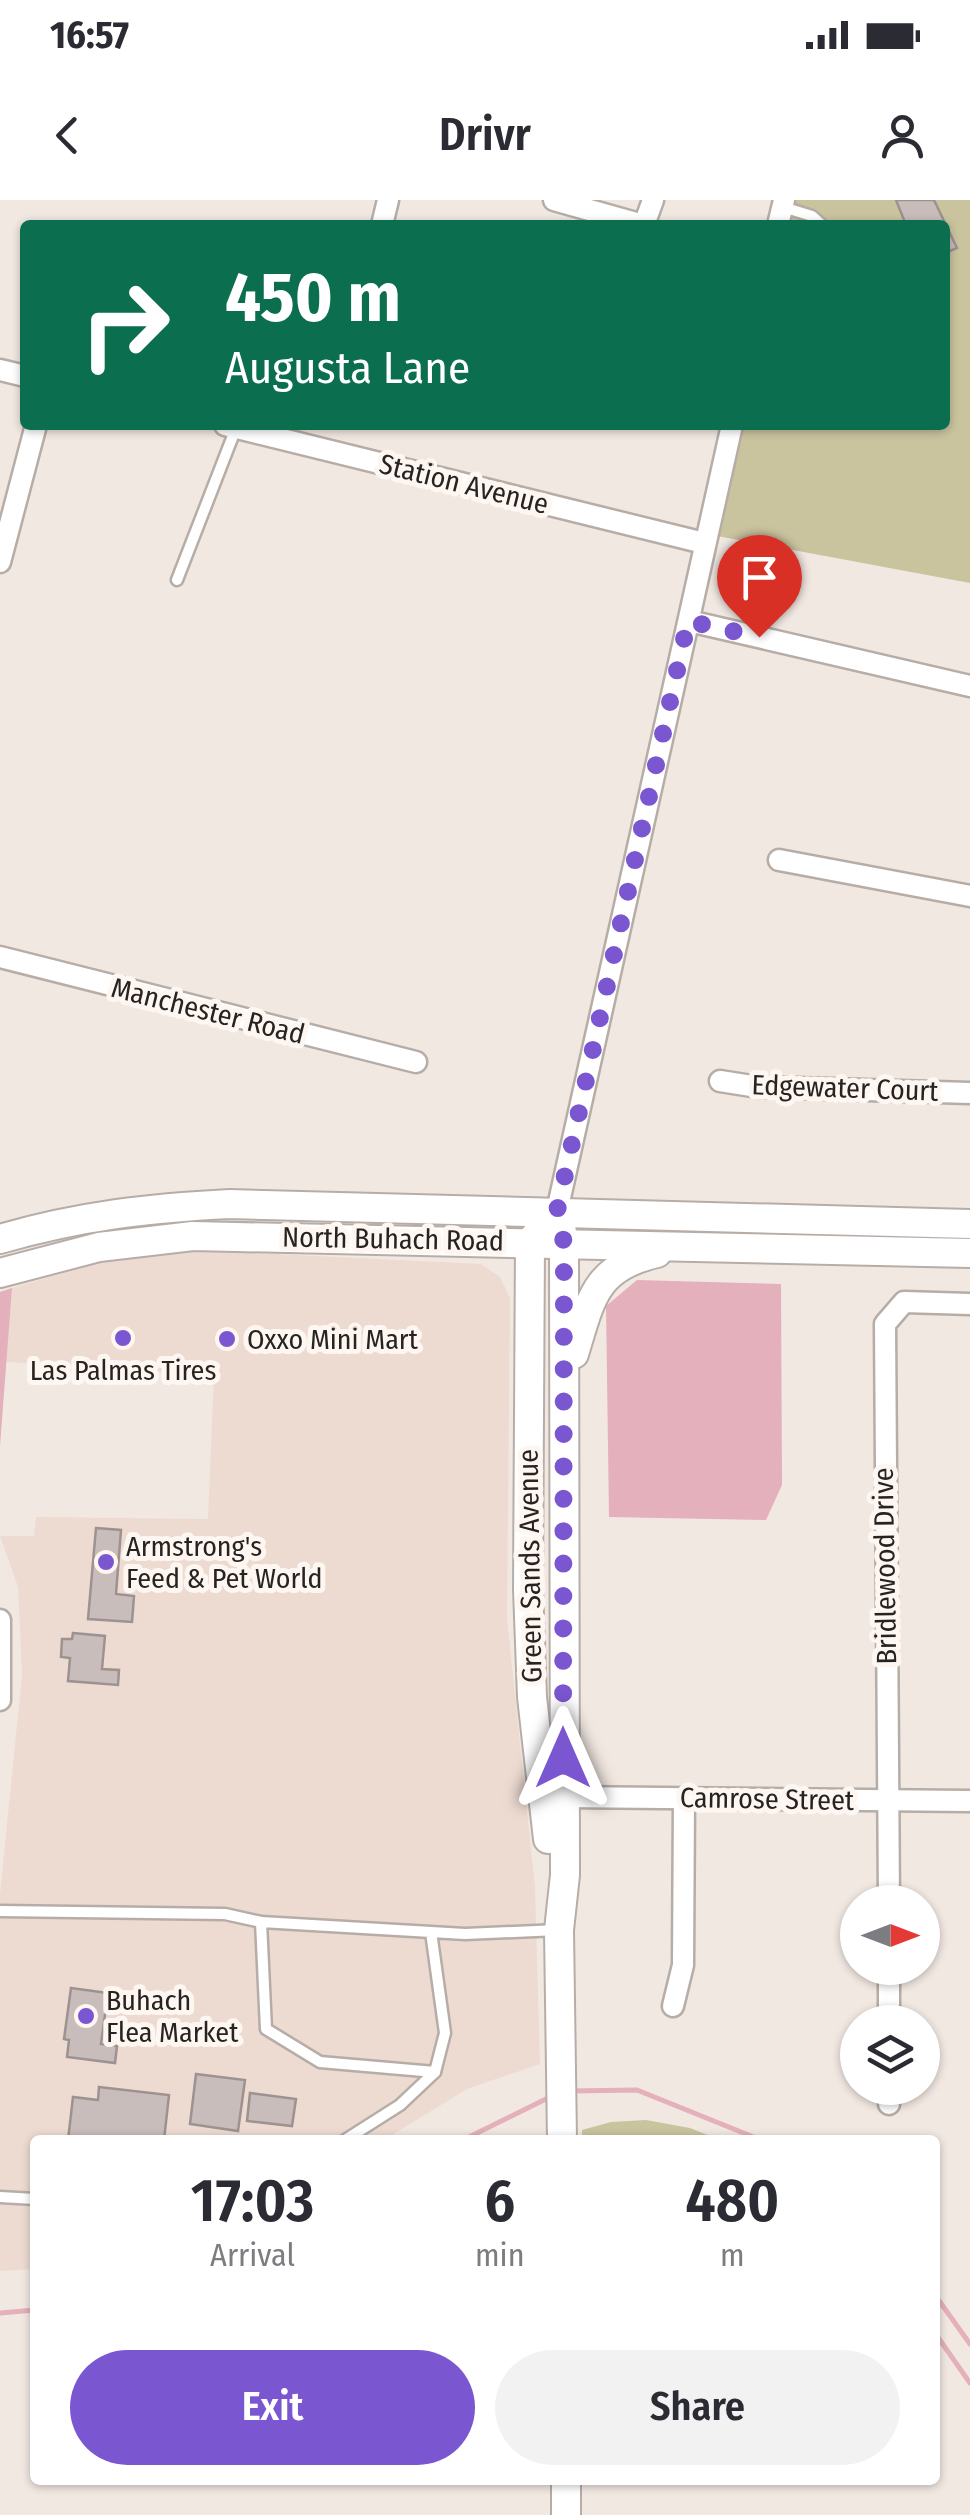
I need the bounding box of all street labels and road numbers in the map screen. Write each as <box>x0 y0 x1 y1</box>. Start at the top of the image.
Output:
street label: Station Avenue <box>376 447 552 521</box>
street label: Manchester Road <box>108 971 308 1051</box>
street label: Edgewater Court <box>751 1068 940 1108</box>
street label: North Buhach Road <box>282 1221 504 1257</box>
street label: Green Sands Avenue <box>511 1449 549 1683</box>
street label: Bridlewood Drive <box>867 1467 903 1665</box>
street label: Camrose Street <box>680 1781 855 1817</box>

